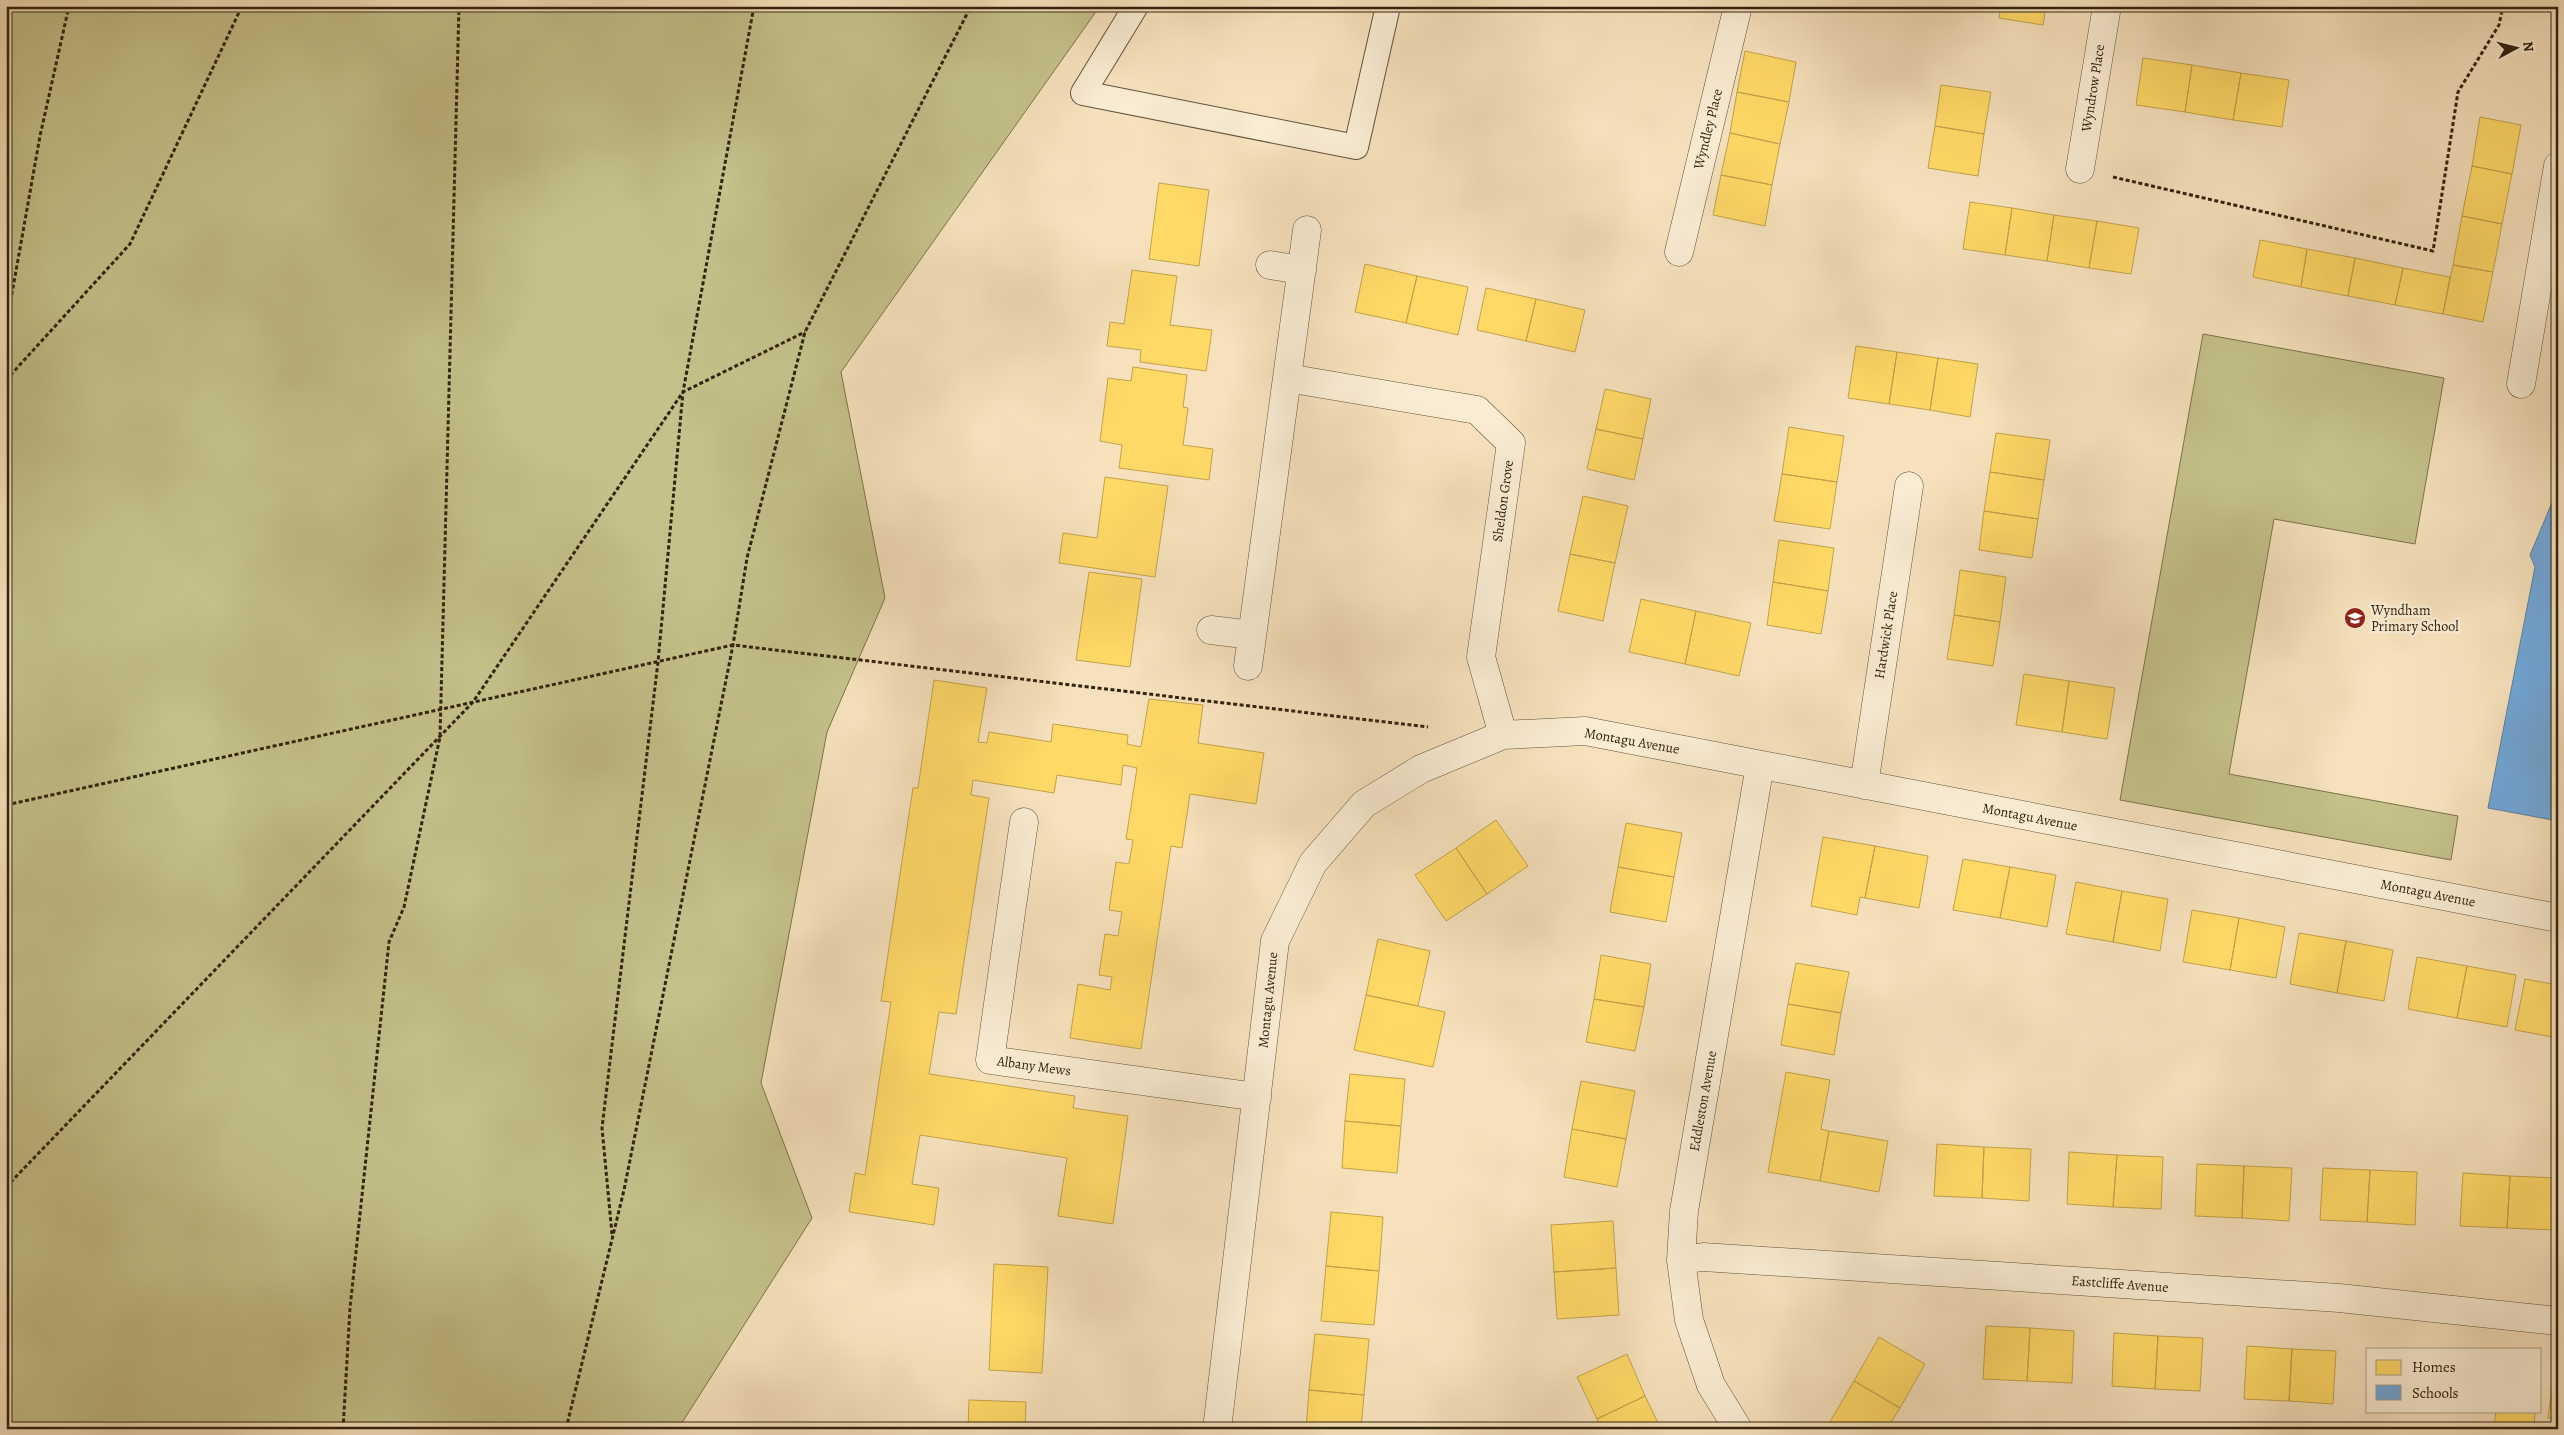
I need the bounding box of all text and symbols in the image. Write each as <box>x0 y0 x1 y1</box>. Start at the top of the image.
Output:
north arrow <box>2492 22 2542 72</box>
text: N <box>2518 40 2538 53</box>
street label: Wyndrow Place <box>2077 43 2109 134</box>
street label: Wyndley Place <box>1689 87 1727 172</box>
street label: Sheldon Grove <box>1488 459 1518 543</box>
street label: Hardwick Place <box>1870 590 1902 680</box>
place label: Wyndham Primary School <box>2370 601 2459 636</box>
school or university icon: Wyndham Primary School <box>2343 606 2367 630</box>
street label: Montagu Avenue <box>1583 723 1681 759</box>
street label: Montagu Avenue <box>1981 798 2079 836</box>
street label: Montagu Avenue <box>2379 874 2477 912</box>
street label: Montagu Avenue <box>1254 951 1282 1049</box>
street label: Eddleston Avenue <box>1685 1049 1721 1153</box>
street label: Albany Mews <box>995 1051 1072 1081</box>
street label: Eastcliffe Avenue <box>2071 1271 2169 1297</box>
legend <box>2366 1348 2542 1412</box>
text: Homes <box>2412 1357 2456 1377</box>
text: Schools <box>2412 1383 2459 1403</box>

